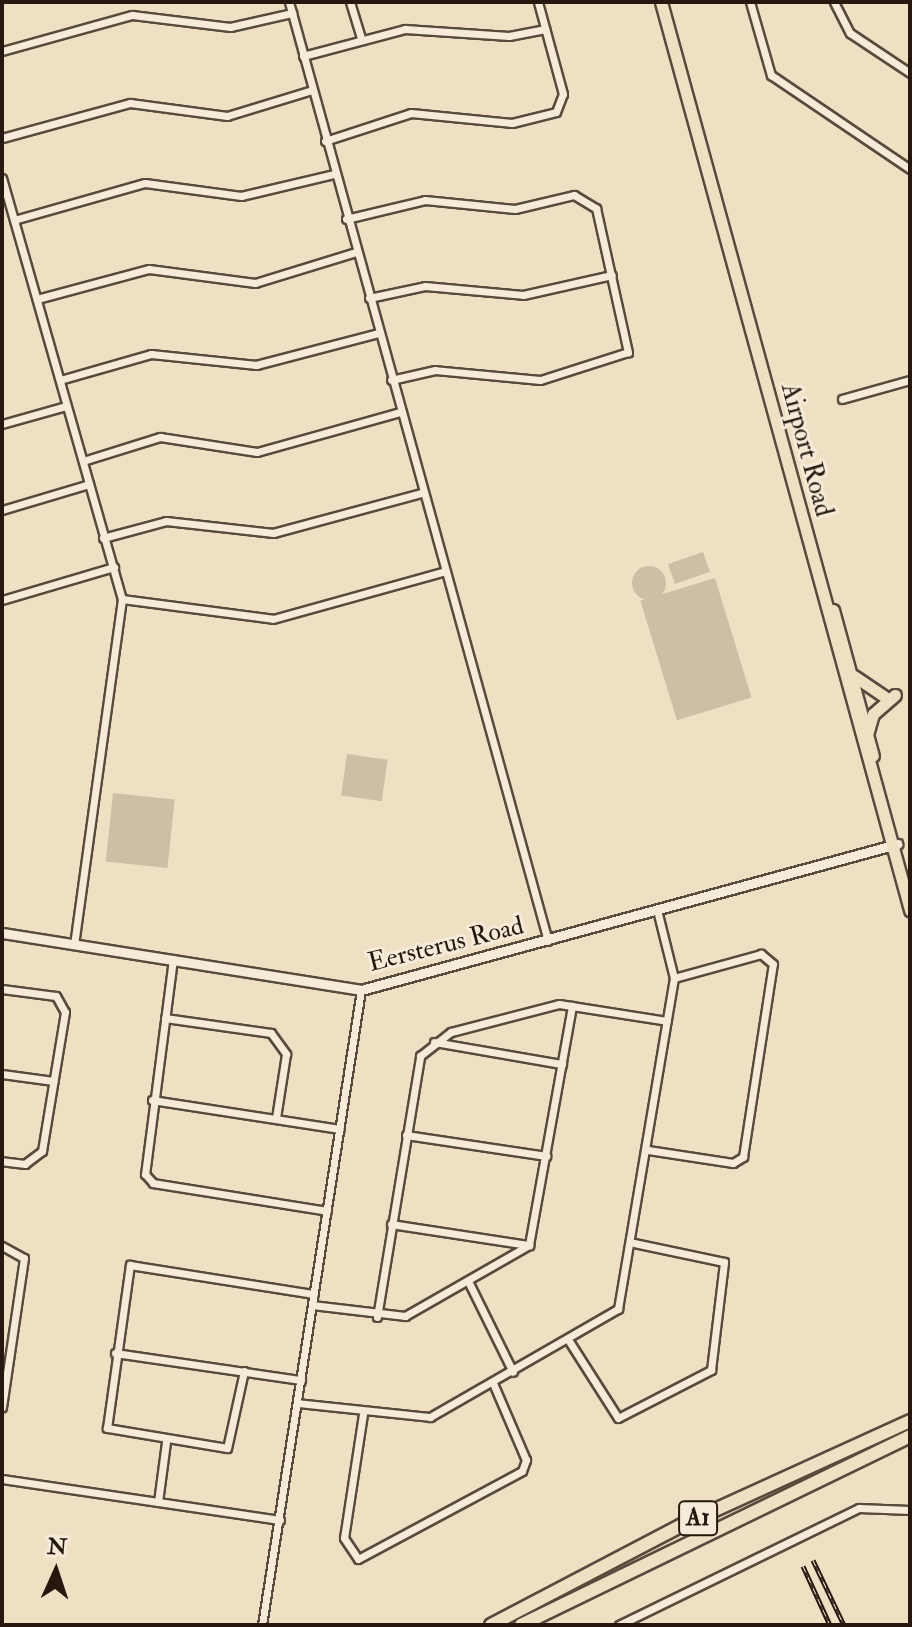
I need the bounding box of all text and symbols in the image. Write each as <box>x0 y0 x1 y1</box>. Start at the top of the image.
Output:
street label: Airport Road <box>773 380 839 520</box>
street label: Eersterus Road <box>365 911 527 979</box>
road number: A1 <box>678 1498 718 1538</box>
north arrow <box>16 1531 96 1611</box>
text: N <box>47 1533 68 1562</box>

